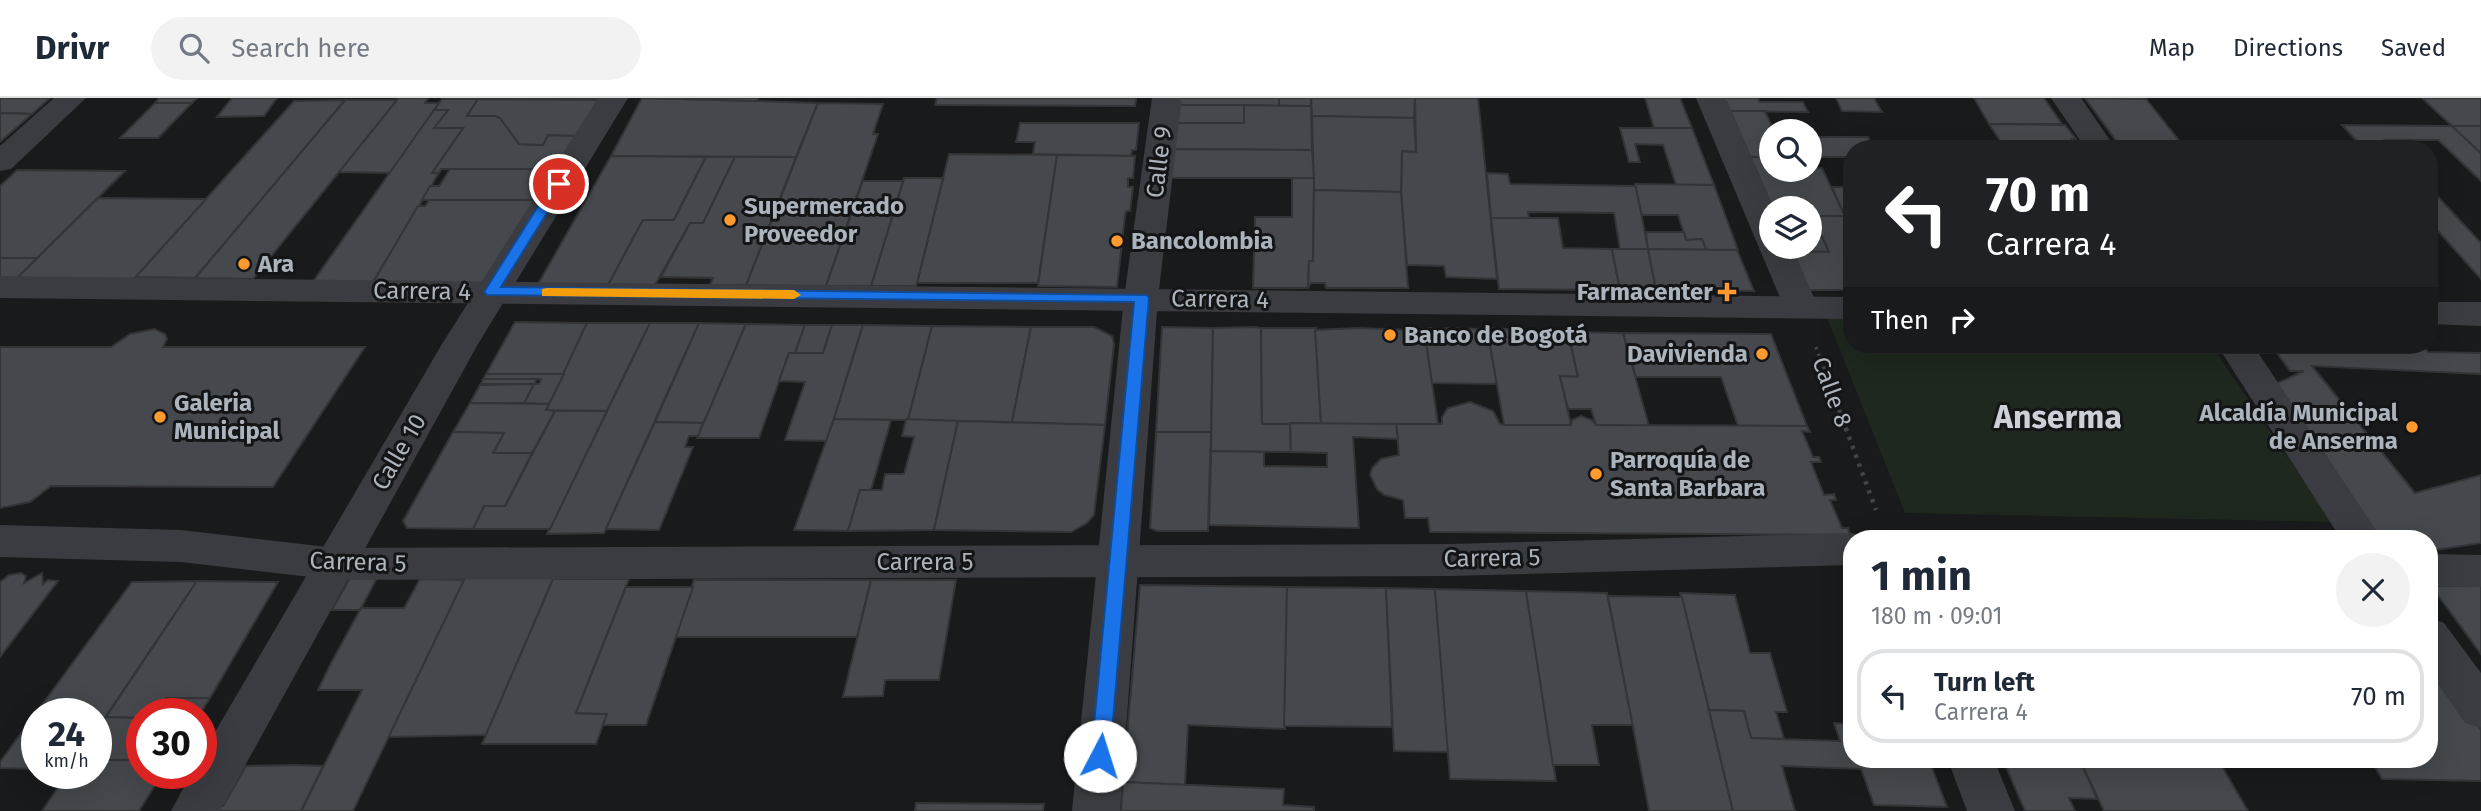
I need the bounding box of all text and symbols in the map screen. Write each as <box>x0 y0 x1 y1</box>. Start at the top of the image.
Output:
search box <box>151 17 641 80</box>
text: Drivr <box>35 28 109 68</box>
icon: search <box>175 29 213 67</box>
text: Search here <box>231 33 370 64</box>
text: Map <box>2149 34 2195 62</box>
text: Directions <box>2233 34 2343 62</box>
text: Saved <box>2381 34 2446 62</box>
map controls <box>1759 119 1822 259</box>
button: search <box>1759 119 1822 182</box>
street label: Calle 9 <box>1141 125 1177 199</box>
pin <box>529 154 589 214</box>
icon: arrive <box>540 165 578 203</box>
text: 70 m <box>1986 165 2090 224</box>
icon: left <box>1871 168 1962 259</box>
place label: Supermercado Proveedor <box>744 192 904 248</box>
button: layers <box>1759 196 1822 259</box>
marker: Supermercado Proveedor <box>722 212 738 228</box>
text: Carrera 4 <box>1986 225 2116 263</box>
place label: Bancolombia <box>1131 227 1273 255</box>
marker: Bancolombia <box>1109 233 1125 249</box>
place label: Ara <box>257 250 294 278</box>
marker: Ara <box>236 256 252 272</box>
street label: Carrera 4 <box>373 276 471 306</box>
place label: Farmacenter <box>1577 278 1713 306</box>
street label: Carrera 4 <box>1171 284 1269 314</box>
marker: Farmacenter <box>1719 284 1735 300</box>
icon: right <box>1943 301 1981 339</box>
text: Then <box>1871 305 1929 336</box>
place label: Banco de Bogotá <box>1404 321 1588 349</box>
marker: Banco de Bogotá <box>1382 327 1398 343</box>
place label: Davivienda <box>1627 340 1748 368</box>
marker: Davivienda <box>1754 346 1770 362</box>
street label: Calle 8 <box>1806 353 1858 431</box>
place label: Galeria Municipal <box>174 389 280 445</box>
district label: Anserma <box>1993 398 2122 436</box>
place label: Alcaldía Municipal de Anserma <box>2198 399 2399 455</box>
marker: Galeria Municipal <box>152 409 168 425</box>
street label: Calle 10 <box>366 409 432 495</box>
marker: Alcaldía Municipal de Anserma <box>2404 419 2420 435</box>
place label: Parroquía de Santa Barbara <box>1610 446 1765 502</box>
marker: Parroquía de Santa Barbara <box>1588 466 1604 482</box>
street label: Carrera 5 <box>1443 543 1541 573</box>
street label: Carrera 5 <box>309 546 407 578</box>
street label: Carrera 5 <box>876 548 974 576</box>
text: 1 min <box>1871 551 1972 601</box>
button: close <box>2336 553 2410 627</box>
text: 180 m · 09:01 <box>1871 602 2002 630</box>
text: Turn left <box>1934 667 2035 698</box>
icon: left <box>1875 677 1913 715</box>
text: 70 m <box>2351 681 2406 712</box>
speed limit sign: 30 <box>126 698 217 789</box>
text: Carrera 4 <box>1934 698 2028 726</box>
text: 24 <box>48 713 85 755</box>
position arrow <box>1063 719 1137 793</box>
text: km/h <box>44 750 89 772</box>

